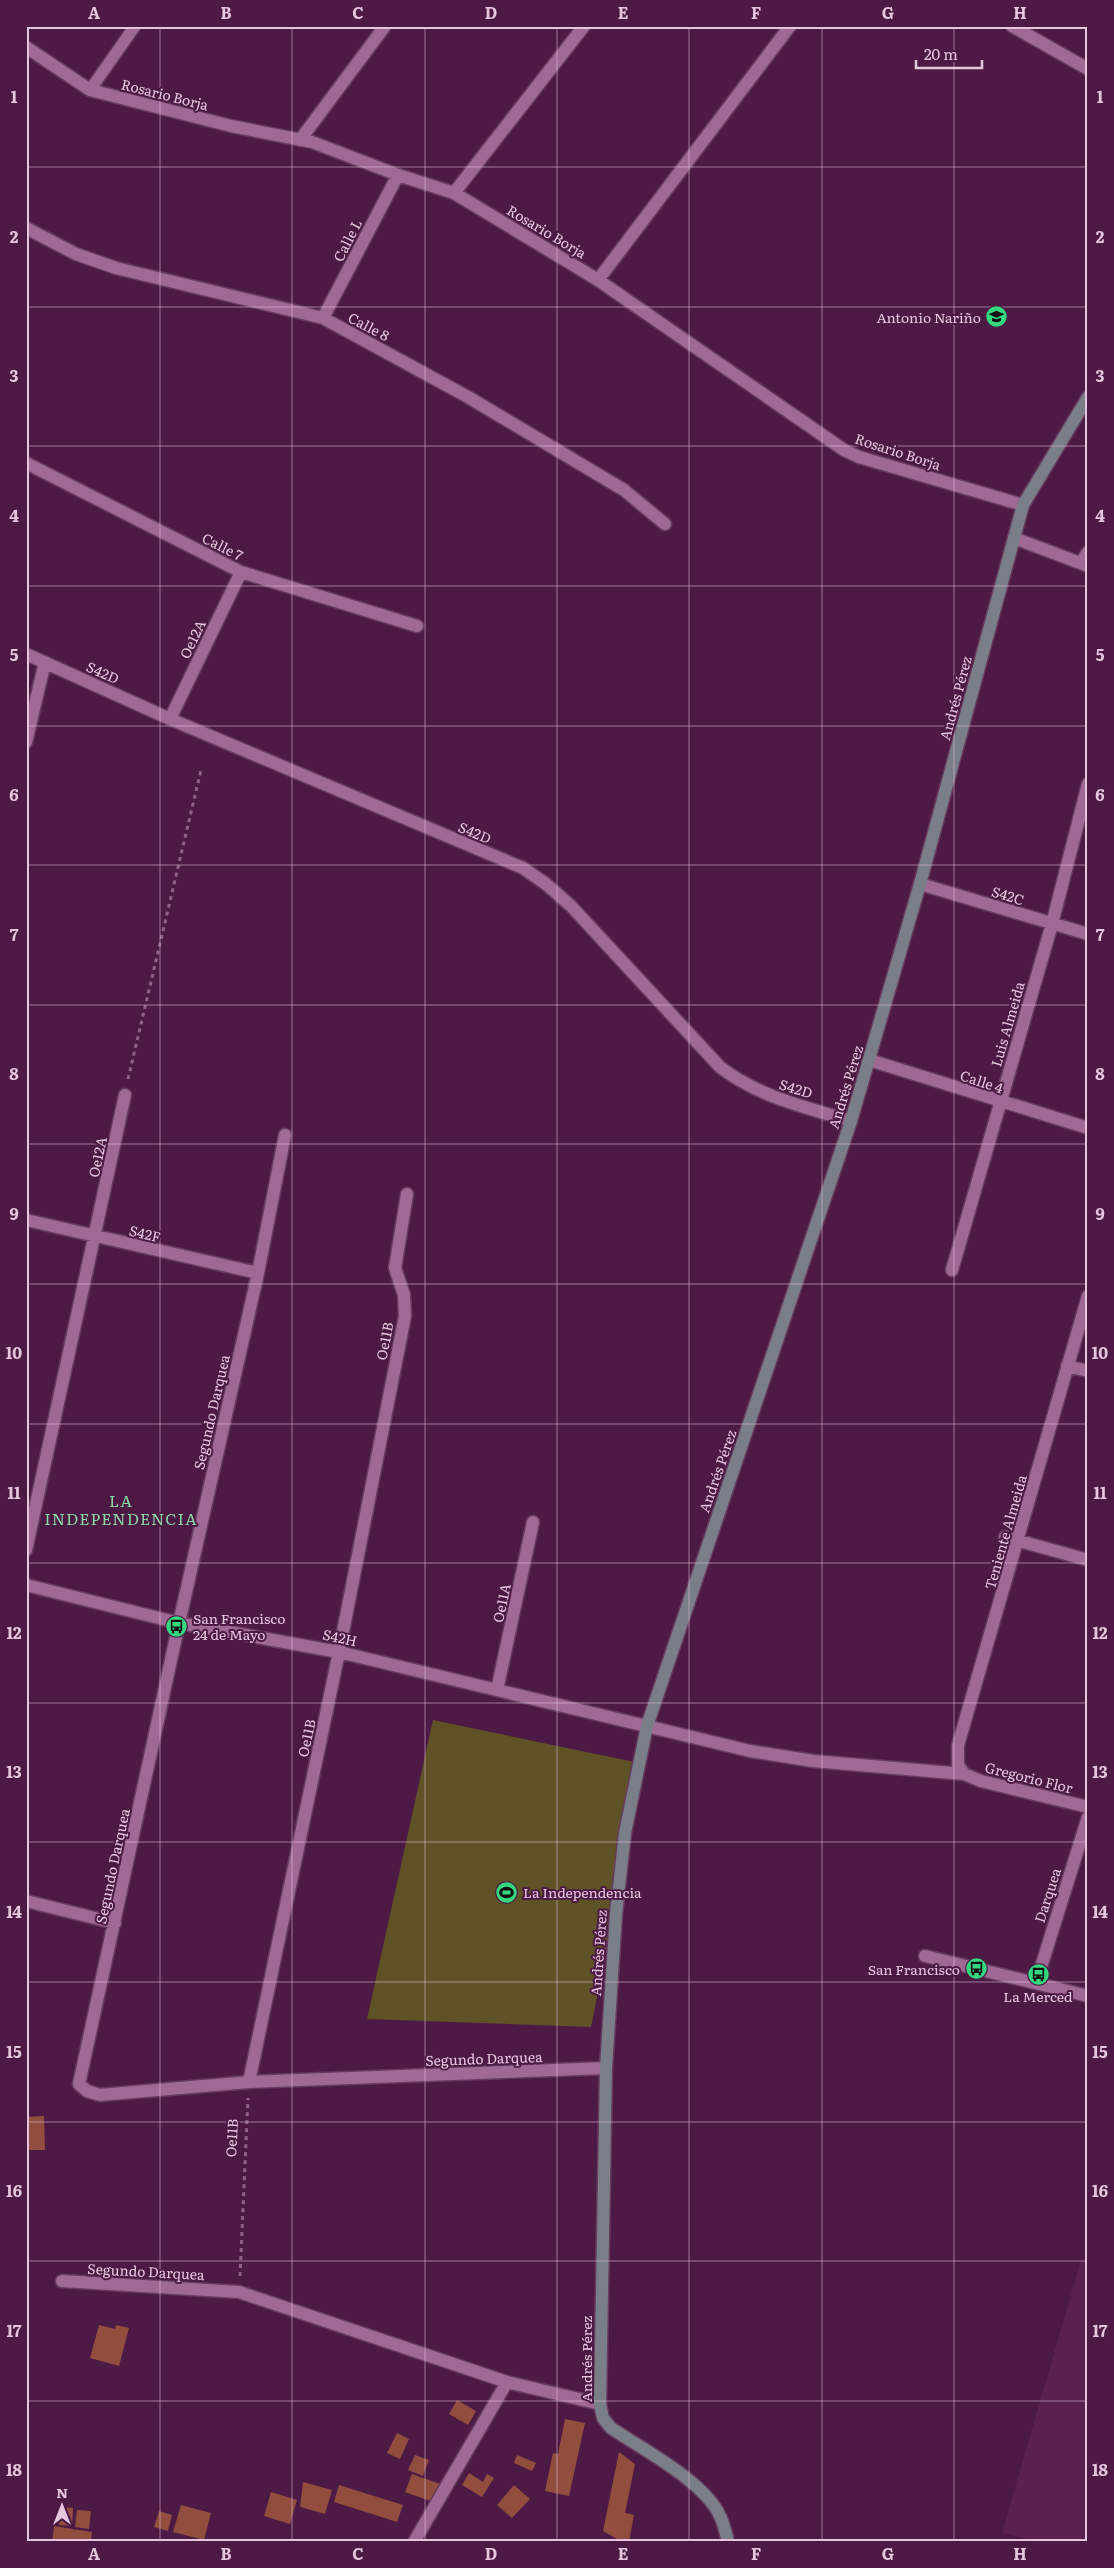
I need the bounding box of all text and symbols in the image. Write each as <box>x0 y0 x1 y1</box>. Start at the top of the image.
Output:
text: A <box>88 0 100 24</box>
text: B <box>220 0 232 24</box>
text: C <box>352 0 364 24</box>
text: D <box>485 0 497 24</box>
text: E <box>618 0 629 24</box>
text: F <box>751 0 761 24</box>
text: G <box>882 0 894 24</box>
text: H <box>1013 0 1027 24</box>
scale bar <box>916 38 983 70</box>
text: 20 m <box>924 42 958 65</box>
street label: Rosario Borja <box>119 73 211 115</box>
text: 1 <box>11 84 18 108</box>
text: 1 <box>1097 84 1104 108</box>
street label: Rosario Borja <box>504 199 591 263</box>
street label: Calle L <box>328 215 366 265</box>
text: 2 <box>10 224 19 248</box>
text: 2 <box>1096 224 1105 248</box>
school or university icon: Antonio Nariño <box>985 305 1009 329</box>
street label: Calle 8 <box>345 307 393 345</box>
place label: Antonio Nariño <box>876 307 981 327</box>
text: 3 <box>10 363 19 387</box>
text: 3 <box>1096 363 1105 387</box>
street label: Rosario Borja <box>852 428 944 474</box>
text: 4 <box>9 503 19 527</box>
text: 4 <box>1095 503 1105 527</box>
street label: Calle 7 <box>199 527 247 565</box>
street label: Oe12A <box>174 616 210 662</box>
text: 5 <box>10 642 19 666</box>
text: 5 <box>1096 642 1105 666</box>
street label: Andrés Pérez <box>934 654 976 742</box>
street label: S42D <box>83 656 123 688</box>
text: 6 <box>9 782 19 806</box>
text: 6 <box>1095 782 1105 806</box>
street label: S42D <box>455 816 495 848</box>
street label: S42C <box>989 881 1027 909</box>
text: 7 <box>10 922 19 946</box>
text: 7 <box>1096 922 1105 946</box>
street label: Luis Almeida <box>985 979 1029 1069</box>
street label: Andrés Pérez <box>823 1043 867 1131</box>
text: 8 <box>9 1061 19 1085</box>
text: 8 <box>1095 1061 1105 1085</box>
street label: Calle 4 <box>958 1065 1006 1097</box>
street label: S42D <box>777 1073 815 1103</box>
street label: Oe12A <box>83 1134 111 1179</box>
text: 9 <box>9 1201 19 1225</box>
text: 9 <box>1095 1201 1105 1225</box>
street label: S42F <box>127 1220 163 1246</box>
street label: Oe11B <box>371 1320 397 1362</box>
text: 10 <box>6 1340 22 1364</box>
text: 10 <box>1092 1340 1108 1364</box>
street label: Segundo Darquea <box>188 1352 234 1471</box>
street label: Andrés Pérez <box>693 1427 741 1515</box>
street label: Teniente Almeida <box>979 1472 1031 1592</box>
text: 11 <box>7 1480 21 1504</box>
text: 11 <box>1093 1480 1107 1504</box>
district label: LA INDEPENDENCIA <box>44 1488 198 1530</box>
street label: Oe11A <box>487 1581 515 1624</box>
place label: San Francisco 24 de Mayo <box>193 1608 285 1644</box>
bus stop icon: San Francisco 24 de Mayo <box>165 1614 189 1638</box>
text: 12 <box>6 1620 22 1644</box>
text: 12 <box>1092 1620 1108 1644</box>
street label: S42H <box>321 1624 359 1650</box>
street label: Oe11B <box>292 1717 320 1759</box>
street label: Gregorio Flor <box>983 1756 1075 1798</box>
text: 13 <box>6 1759 22 1783</box>
text: 13 <box>1092 1759 1108 1783</box>
street label: Segundo Darquea <box>90 1806 134 1926</box>
street label: Darquea <box>1029 1865 1065 1925</box>
sports icon: La Independencia <box>495 1880 519 1904</box>
place label: La Independencia <box>523 1882 642 1902</box>
text: 14 <box>6 1899 22 1923</box>
text: 14 <box>1092 1899 1108 1923</box>
street label: Andrés Pérez <box>585 1909 611 1997</box>
bus stop icon: San Francisco <box>964 1957 988 1981</box>
place label: San Francisco <box>868 1959 960 1979</box>
bus stop icon: La Merced <box>1026 1962 1050 1986</box>
place label: La Merced <box>1003 1986 1073 2006</box>
text: 15 <box>6 2039 22 2063</box>
text: 15 <box>1092 2039 1108 2063</box>
street label: Segundo Darquea <box>425 2046 544 2070</box>
street label: Oe11B <box>220 2118 242 2158</box>
text: 16 <box>6 2178 22 2202</box>
text: 16 <box>1092 2178 1108 2202</box>
street label: Segundo Darquea <box>87 2258 206 2284</box>
street label: Andrés Pérez <box>576 2316 596 2402</box>
text: 17 <box>7 2318 22 2342</box>
text: 17 <box>1093 2318 1108 2342</box>
text: 18 <box>6 2457 23 2481</box>
text: 18 <box>1092 2457 1109 2481</box>
north arrow <box>38 2480 88 2530</box>
text: N <box>56 2482 68 2502</box>
text: A <box>88 2541 100 2565</box>
text: B <box>220 2541 232 2565</box>
text: C <box>352 2541 364 2565</box>
text: D <box>485 2541 497 2565</box>
text: E <box>618 2541 629 2565</box>
text: F <box>751 2541 761 2565</box>
text: G <box>882 2541 894 2565</box>
text: H <box>1013 2541 1027 2565</box>

